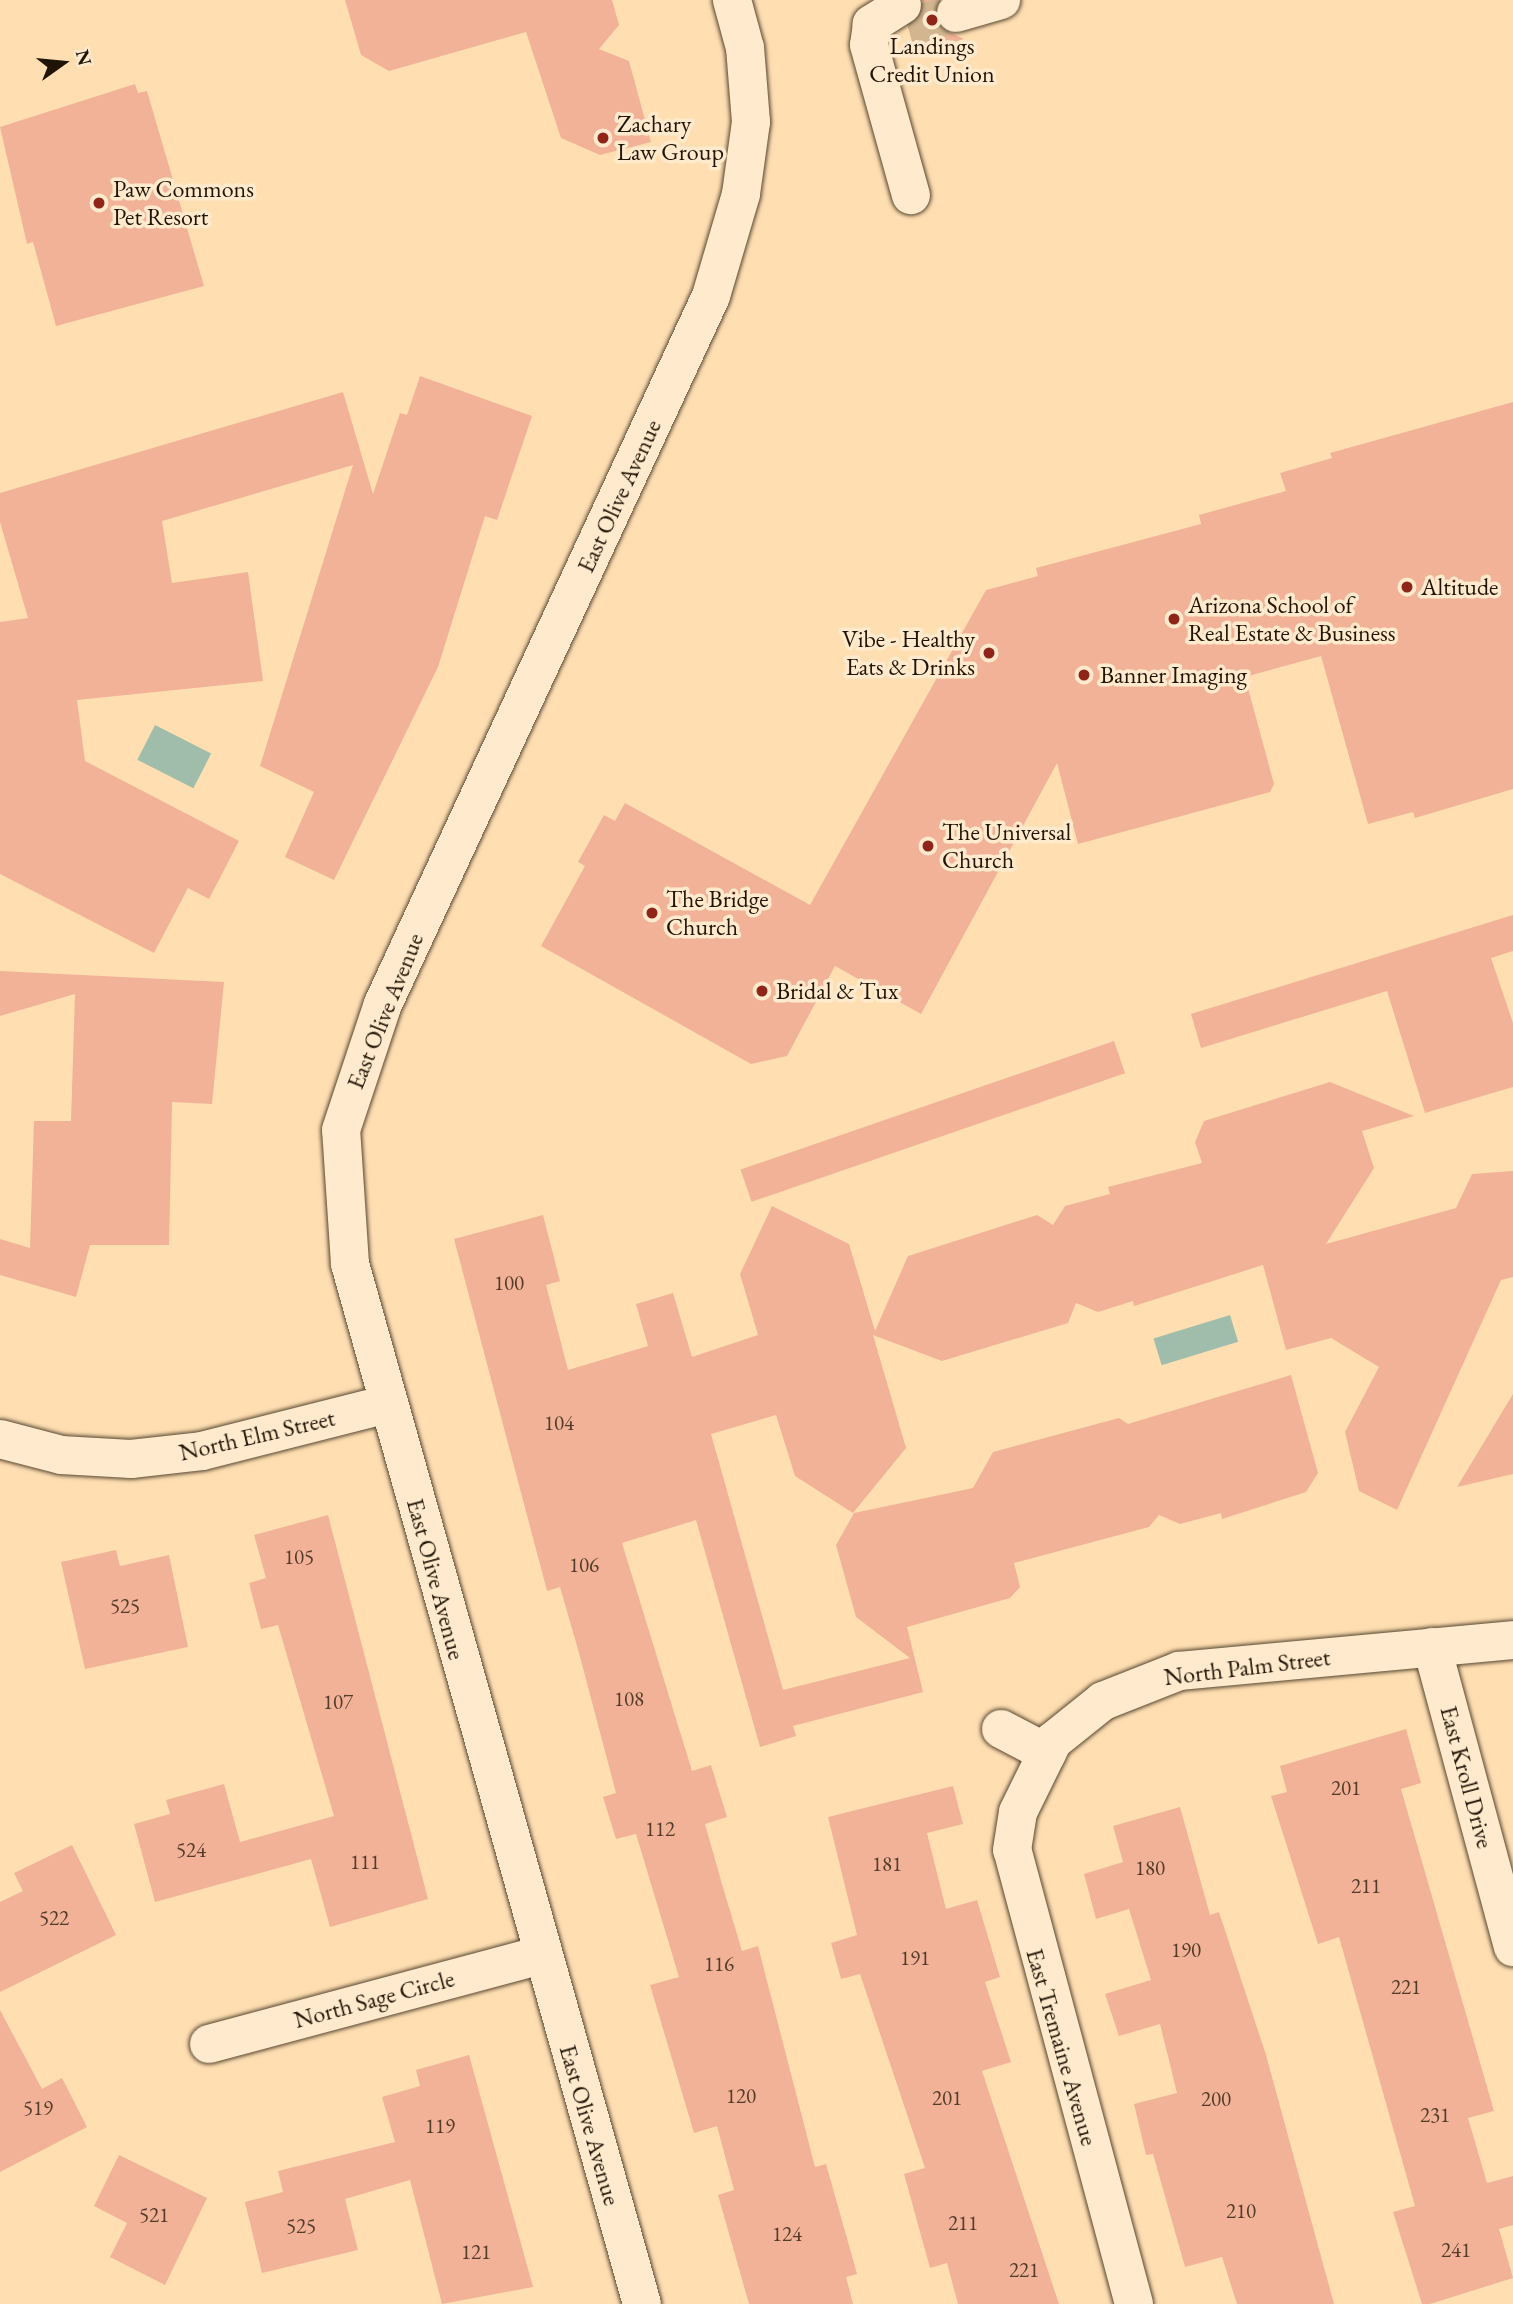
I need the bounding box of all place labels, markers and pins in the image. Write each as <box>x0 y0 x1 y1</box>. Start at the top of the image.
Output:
marker: Landings Credit Union <box>924 12 940 28</box>
place label: Landings Credit Union <box>869 32 995 88</box>
place label: Zachary Law Group <box>617 110 724 166</box>
marker: Zachary Law Group <box>595 130 611 146</box>
place label: Paw Commons Pet Resort <box>113 175 254 231</box>
marker: Paw Commons Pet Resort <box>91 195 107 211</box>
place label: Altitude <box>1421 573 1498 601</box>
marker: Altitude <box>1399 579 1415 595</box>
place label: Arizona School of Real Estate & Business <box>1188 591 1396 647</box>
marker: Arizona School of Real Estate & Business <box>1166 611 1182 627</box>
place label: Vibe - Healthy Eats & Drinks <box>842 625 975 681</box>
marker: Vibe - Healthy Eats & Drinks <box>981 645 997 661</box>
place label: Banner Imaging <box>1100 661 1247 689</box>
marker: Banner Imaging <box>1074 665 1094 685</box>
place label: The Universal Church <box>942 818 1071 874</box>
marker: The Universal Church <box>920 838 936 854</box>
place label: The Bridge Church <box>666 885 769 941</box>
marker: The Bridge Church <box>644 905 660 921</box>
place label: Bridal & Tux <box>776 977 898 1005</box>
marker: Bridal & Tux <box>754 983 770 999</box>

